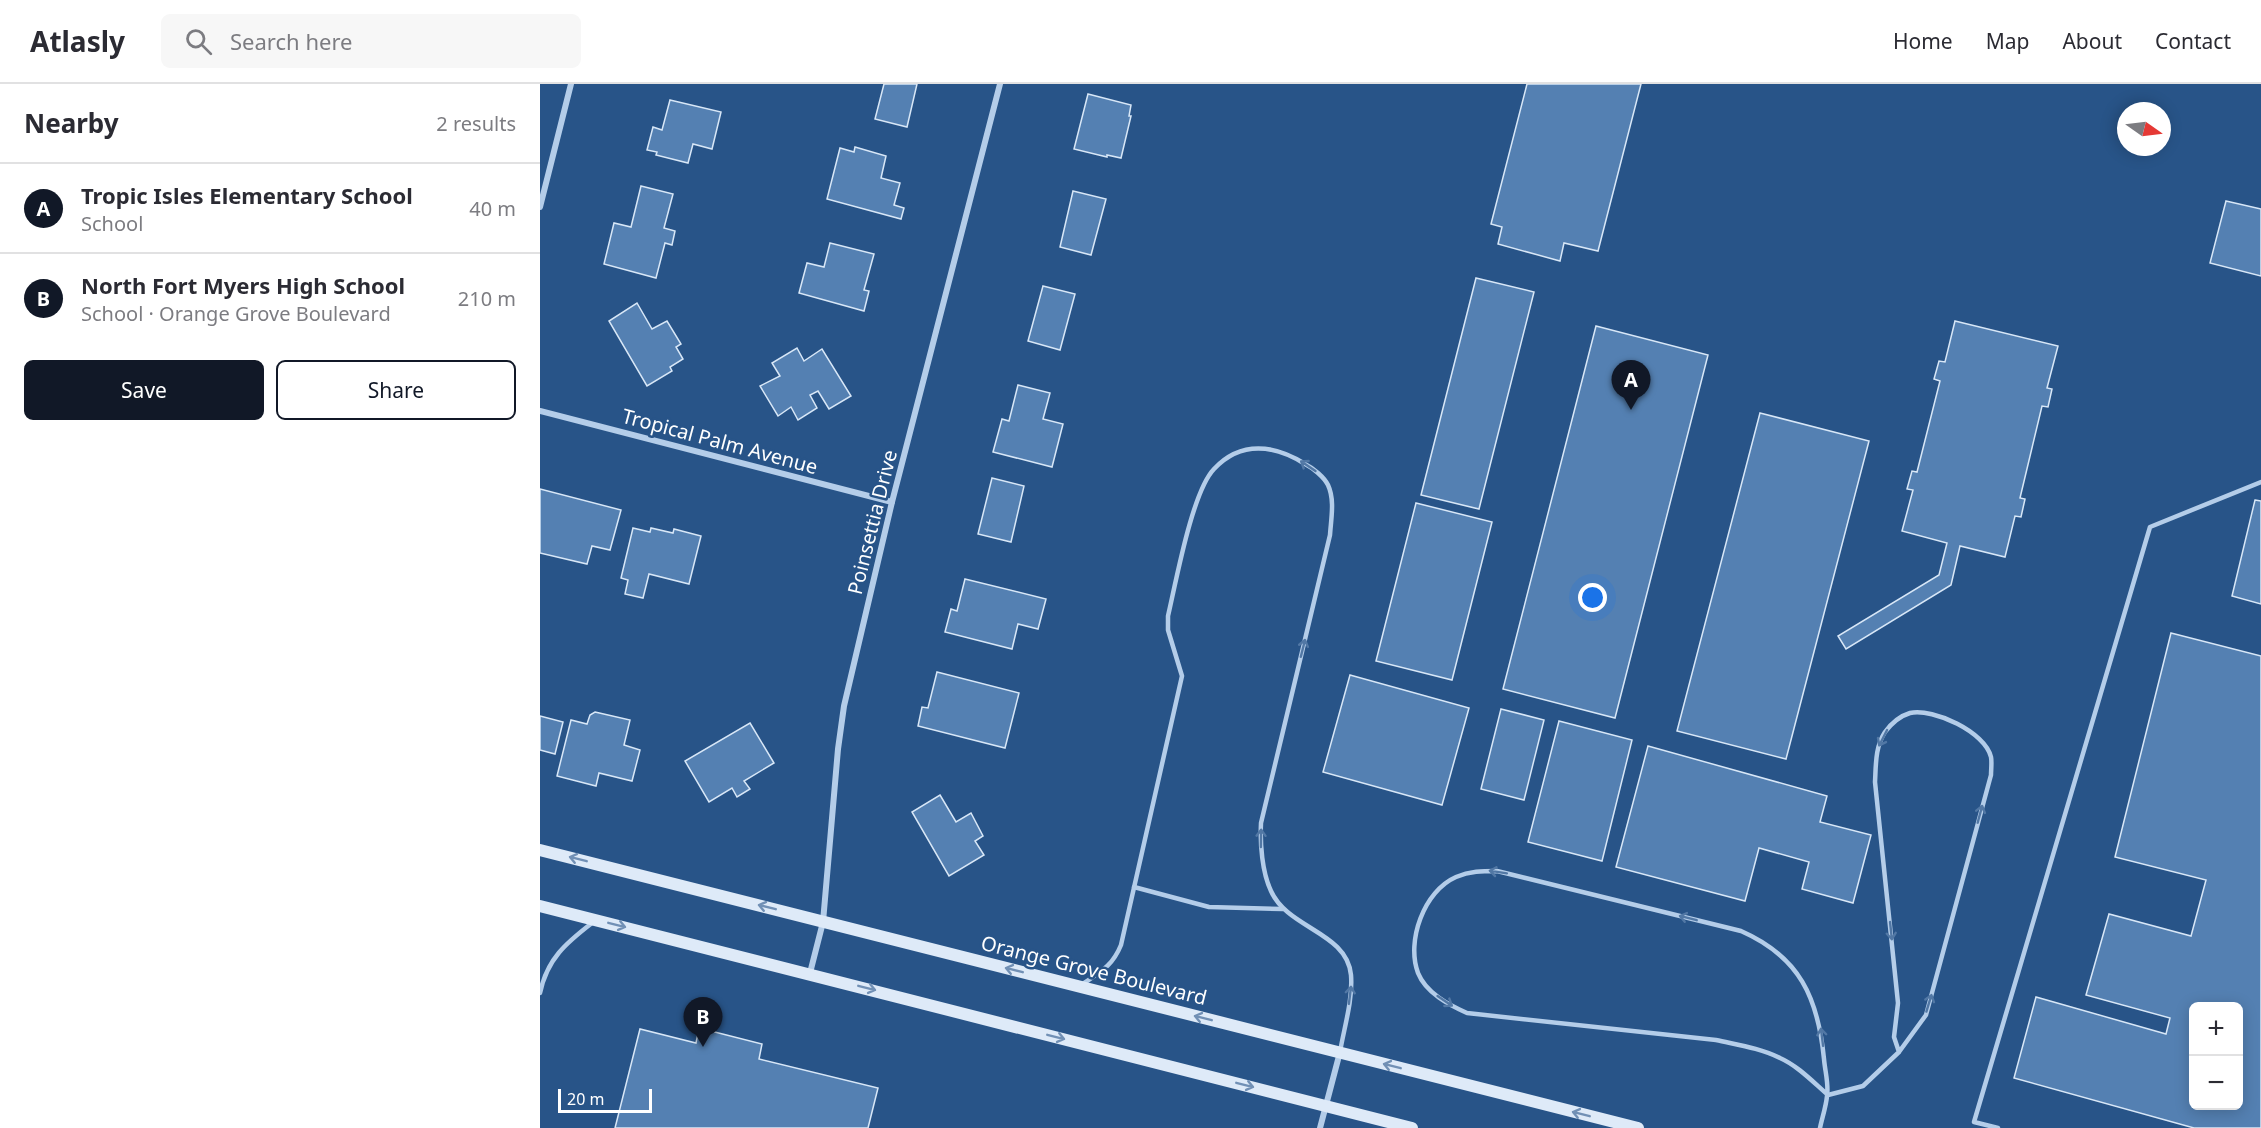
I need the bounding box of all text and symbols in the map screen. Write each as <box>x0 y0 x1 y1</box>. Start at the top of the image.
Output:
search box <box>161 14 581 68</box>
text: Atlasly <box>30 22 125 60</box>
icon: search <box>182 25 215 58</box>
text: Search here <box>230 26 352 56</box>
text: Home <box>1893 27 1953 55</box>
text: Map <box>1986 27 2029 55</box>
text: About <box>2062 27 2122 55</box>
text: Contact <box>2155 27 2231 55</box>
north arrow <box>2117 102 2171 156</box>
text: Nearby <box>24 105 119 141</box>
text: 2 results <box>436 110 516 137</box>
text: Tropic Isles Elementary School <box>81 180 413 210</box>
text: A <box>37 195 50 222</box>
text: 40 m <box>469 195 516 222</box>
text: School <box>81 210 143 237</box>
text: North Fort Myers High School <box>81 270 405 300</box>
text: B <box>37 285 50 312</box>
text: 210 m <box>458 285 516 312</box>
text: School · Orange Grove Boulevard <box>81 300 391 327</box>
button: Save <box>24 360 264 420</box>
button: Share <box>276 360 516 420</box>
pin: A <box>1612 360 1650 410</box>
street label: Tropical Palm Avenue <box>619 402 821 480</box>
street label: Poinsettia Drive <box>841 447 903 597</box>
one-way arrow <box>1299 459 1316 472</box>
your location <box>1578 583 1607 612</box>
one-way arrow <box>1298 638 1310 657</box>
one-way arrow <box>1877 729 1889 747</box>
one-way arrow <box>1975 805 1987 824</box>
one-way arrow <box>1255 828 1266 848</box>
one-way arrow <box>568 853 587 865</box>
one-way arrow <box>1489 867 1509 878</box>
one-way arrow <box>757 901 776 913</box>
one-way arrow <box>1679 912 1698 924</box>
one-way arrow <box>607 920 626 932</box>
one-way arrow <box>1886 920 1897 940</box>
street label: Orange Grove Boulevard <box>978 929 1210 1011</box>
one-way arrow <box>1005 964 1024 975</box>
one-way arrow <box>857 983 876 995</box>
one-way arrow <box>1344 985 1355 1005</box>
one-way arrow <box>1924 994 1935 1013</box>
one-way arrow <box>1436 995 1453 1007</box>
pin: B <box>684 998 722 1047</box>
map controls <box>2189 1002 2243 1110</box>
button: + <box>2189 1002 2243 1056</box>
one-way arrow <box>1194 1011 1213 1023</box>
one-way arrow <box>1816 1028 1827 1047</box>
one-way arrow <box>1046 1031 1065 1043</box>
button: − <box>2189 1056 2243 1110</box>
one-way arrow <box>1383 1059 1402 1071</box>
one-way arrow <box>1235 1080 1254 1092</box>
scale bar <box>558 1086 652 1114</box>
text: 20 m <box>567 1088 604 1110</box>
one-way arrow <box>1572 1107 1591 1119</box>

